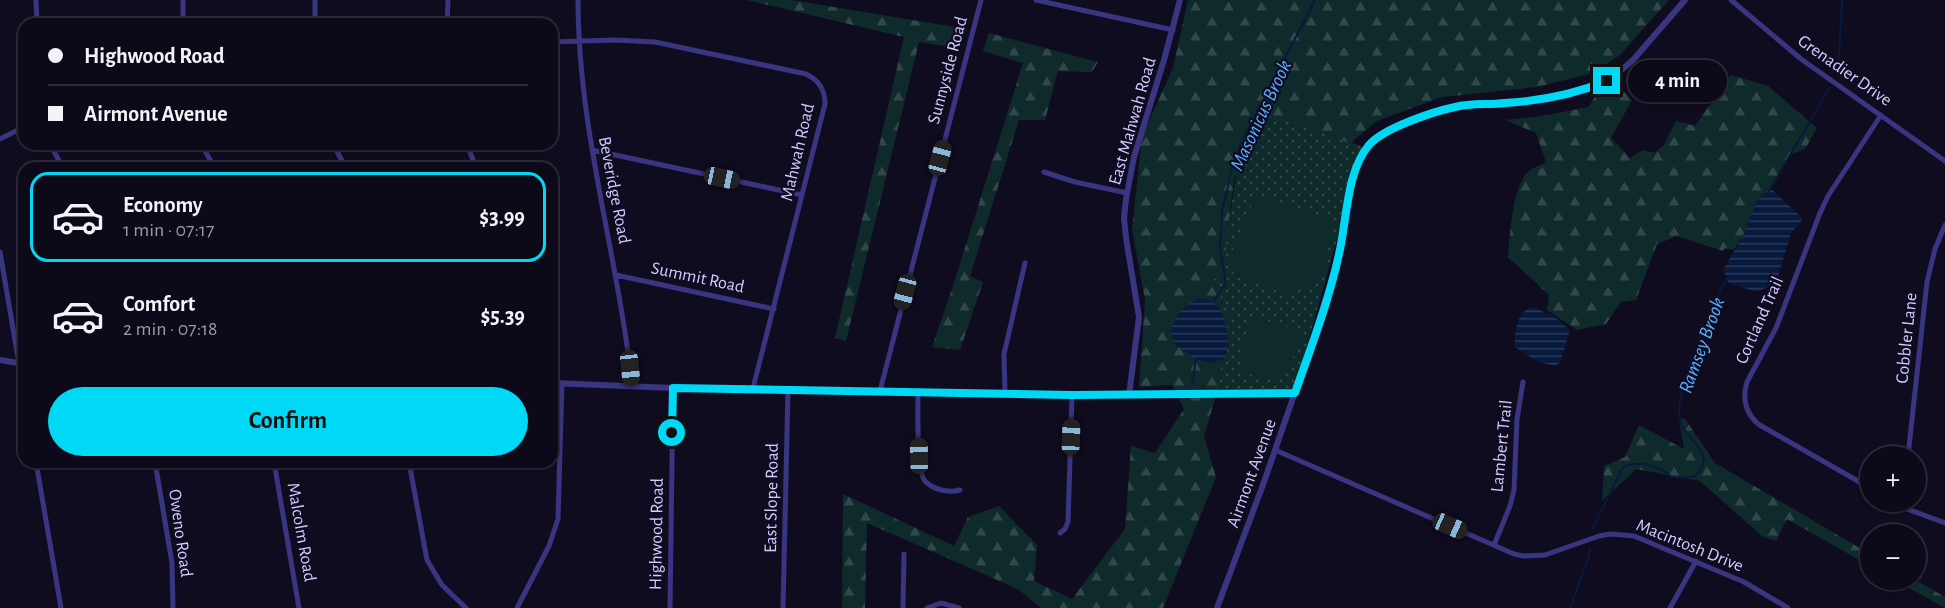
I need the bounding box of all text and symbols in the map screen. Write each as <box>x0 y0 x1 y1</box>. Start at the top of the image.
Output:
street label: Sunnyside Road <box>925 14 971 126</box>
street label: Grenadier Drive <box>1794 32 1895 110</box>
text: Highwood Road <box>84 45 224 67</box>
street label: East Mahwah Road <box>1106 56 1160 187</box>
water label: Masonicus Brook <box>1227 57 1295 174</box>
callout: 4 min <box>1628 60 1727 102</box>
route end <box>1593 67 1620 94</box>
text: 4 min <box>1655 71 1700 91</box>
street label: Mahwah Road <box>778 102 818 203</box>
text: Airmont Avenue <box>84 103 228 125</box>
street label: Beveridge Road <box>595 135 633 245</box>
car <box>927 138 953 178</box>
car <box>703 165 741 191</box>
icon: car <box>51 190 105 244</box>
text: Economy <box>123 194 203 216</box>
text: $3.99 <box>479 206 525 228</box>
text: 1 min · 07:17 <box>123 220 214 240</box>
street label: Summit Road <box>649 259 746 297</box>
car <box>892 272 918 312</box>
street label: Cortland Trail <box>1733 274 1787 367</box>
icon: car <box>51 289 105 343</box>
street label: Cobbler Lane <box>1893 292 1921 384</box>
text: Comfort <box>123 293 195 315</box>
water label: Ramsey Brook <box>1675 295 1728 396</box>
text: $5.39 <box>480 305 525 327</box>
text: 2 min · 07:18 <box>123 319 218 339</box>
car <box>619 349 641 387</box>
button: Confirm <box>48 387 528 456</box>
street label: Lambert Trail <box>1488 399 1516 493</box>
street label: Airmont Avenue <box>1224 417 1280 530</box>
route start <box>658 419 685 446</box>
car <box>1061 419 1081 455</box>
car <box>910 438 928 474</box>
street label: East Slope Road <box>762 443 782 553</box>
map controls <box>1860 446 1926 590</box>
button: + <box>1860 446 1926 512</box>
street label: Highwood Road <box>647 478 667 590</box>
street label: Malcolm Road <box>283 481 319 583</box>
street label: Oweno Road <box>165 488 195 578</box>
car <box>1430 510 1470 542</box>
street label: Macintosh Drive <box>1634 516 1746 576</box>
button: − <box>1860 524 1926 590</box>

